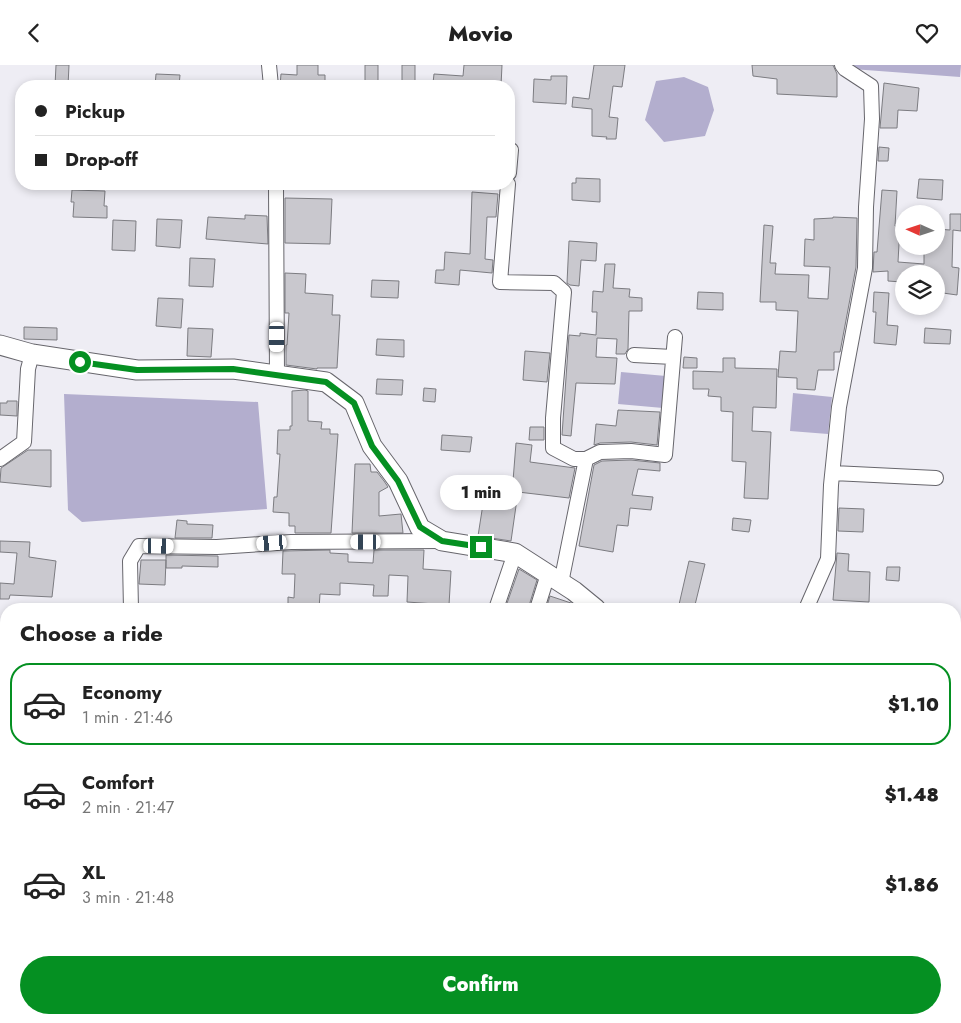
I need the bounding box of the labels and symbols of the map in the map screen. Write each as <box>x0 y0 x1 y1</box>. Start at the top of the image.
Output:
north arrow <box>895 205 945 255</box>
car <box>269 322 284 352</box>
route start <box>69 351 91 373</box>
callout: 1 min <box>440 475 522 509</box>
car <box>256 534 287 552</box>
car <box>351 535 381 550</box>
route end <box>470 536 492 558</box>
car <box>143 538 174 554</box>

